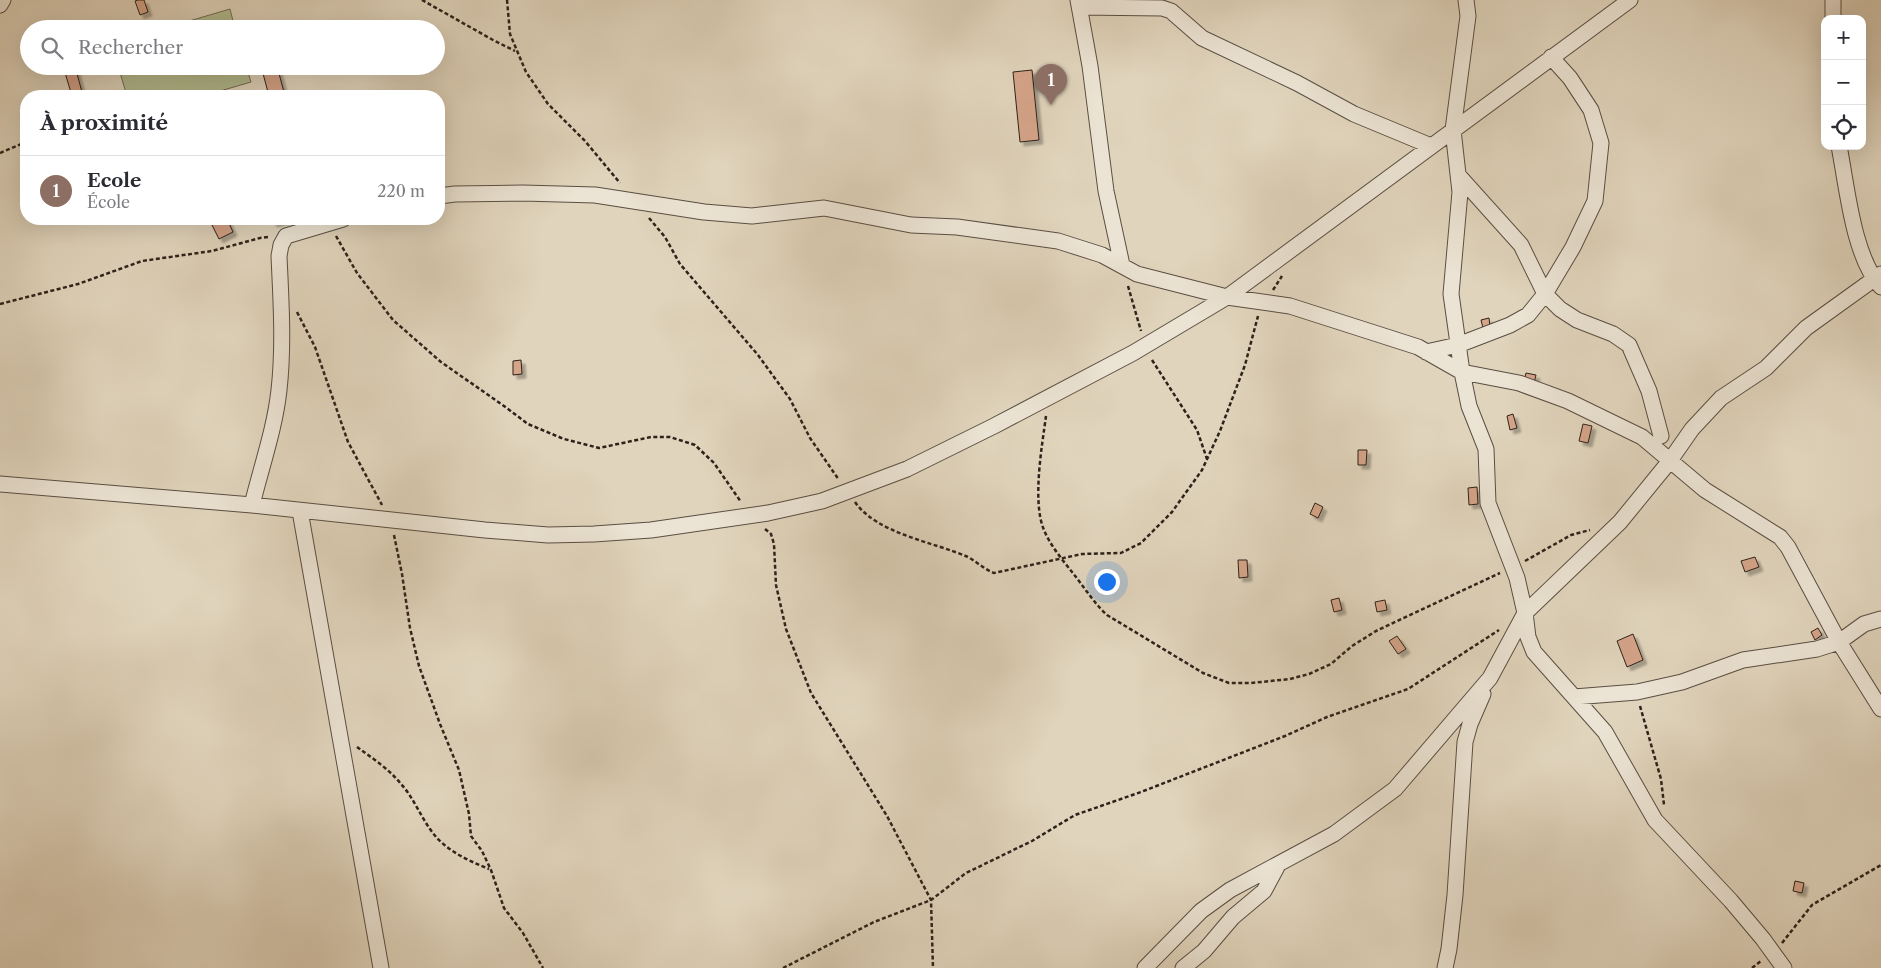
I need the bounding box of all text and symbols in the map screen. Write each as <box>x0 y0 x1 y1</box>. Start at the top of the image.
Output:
map controls <box>1821 15 1866 150</box>
button: + <box>1821 15 1866 60</box>
search box <box>20 20 445 75</box>
icon: search <box>38 34 66 62</box>
text: Rechercher <box>78 36 183 59</box>
button: − <box>1821 60 1866 105</box>
pin: 1 <box>1035 64 1067 105</box>
button: locate <box>1821 105 1866 150</box>
text: À proximité <box>40 110 168 135</box>
text: Ecole <box>87 169 141 192</box>
text: 1 <box>52 181 60 201</box>
text: 220 m <box>377 181 425 201</box>
text: École <box>87 192 130 212</box>
your location <box>1094 569 1120 595</box>

